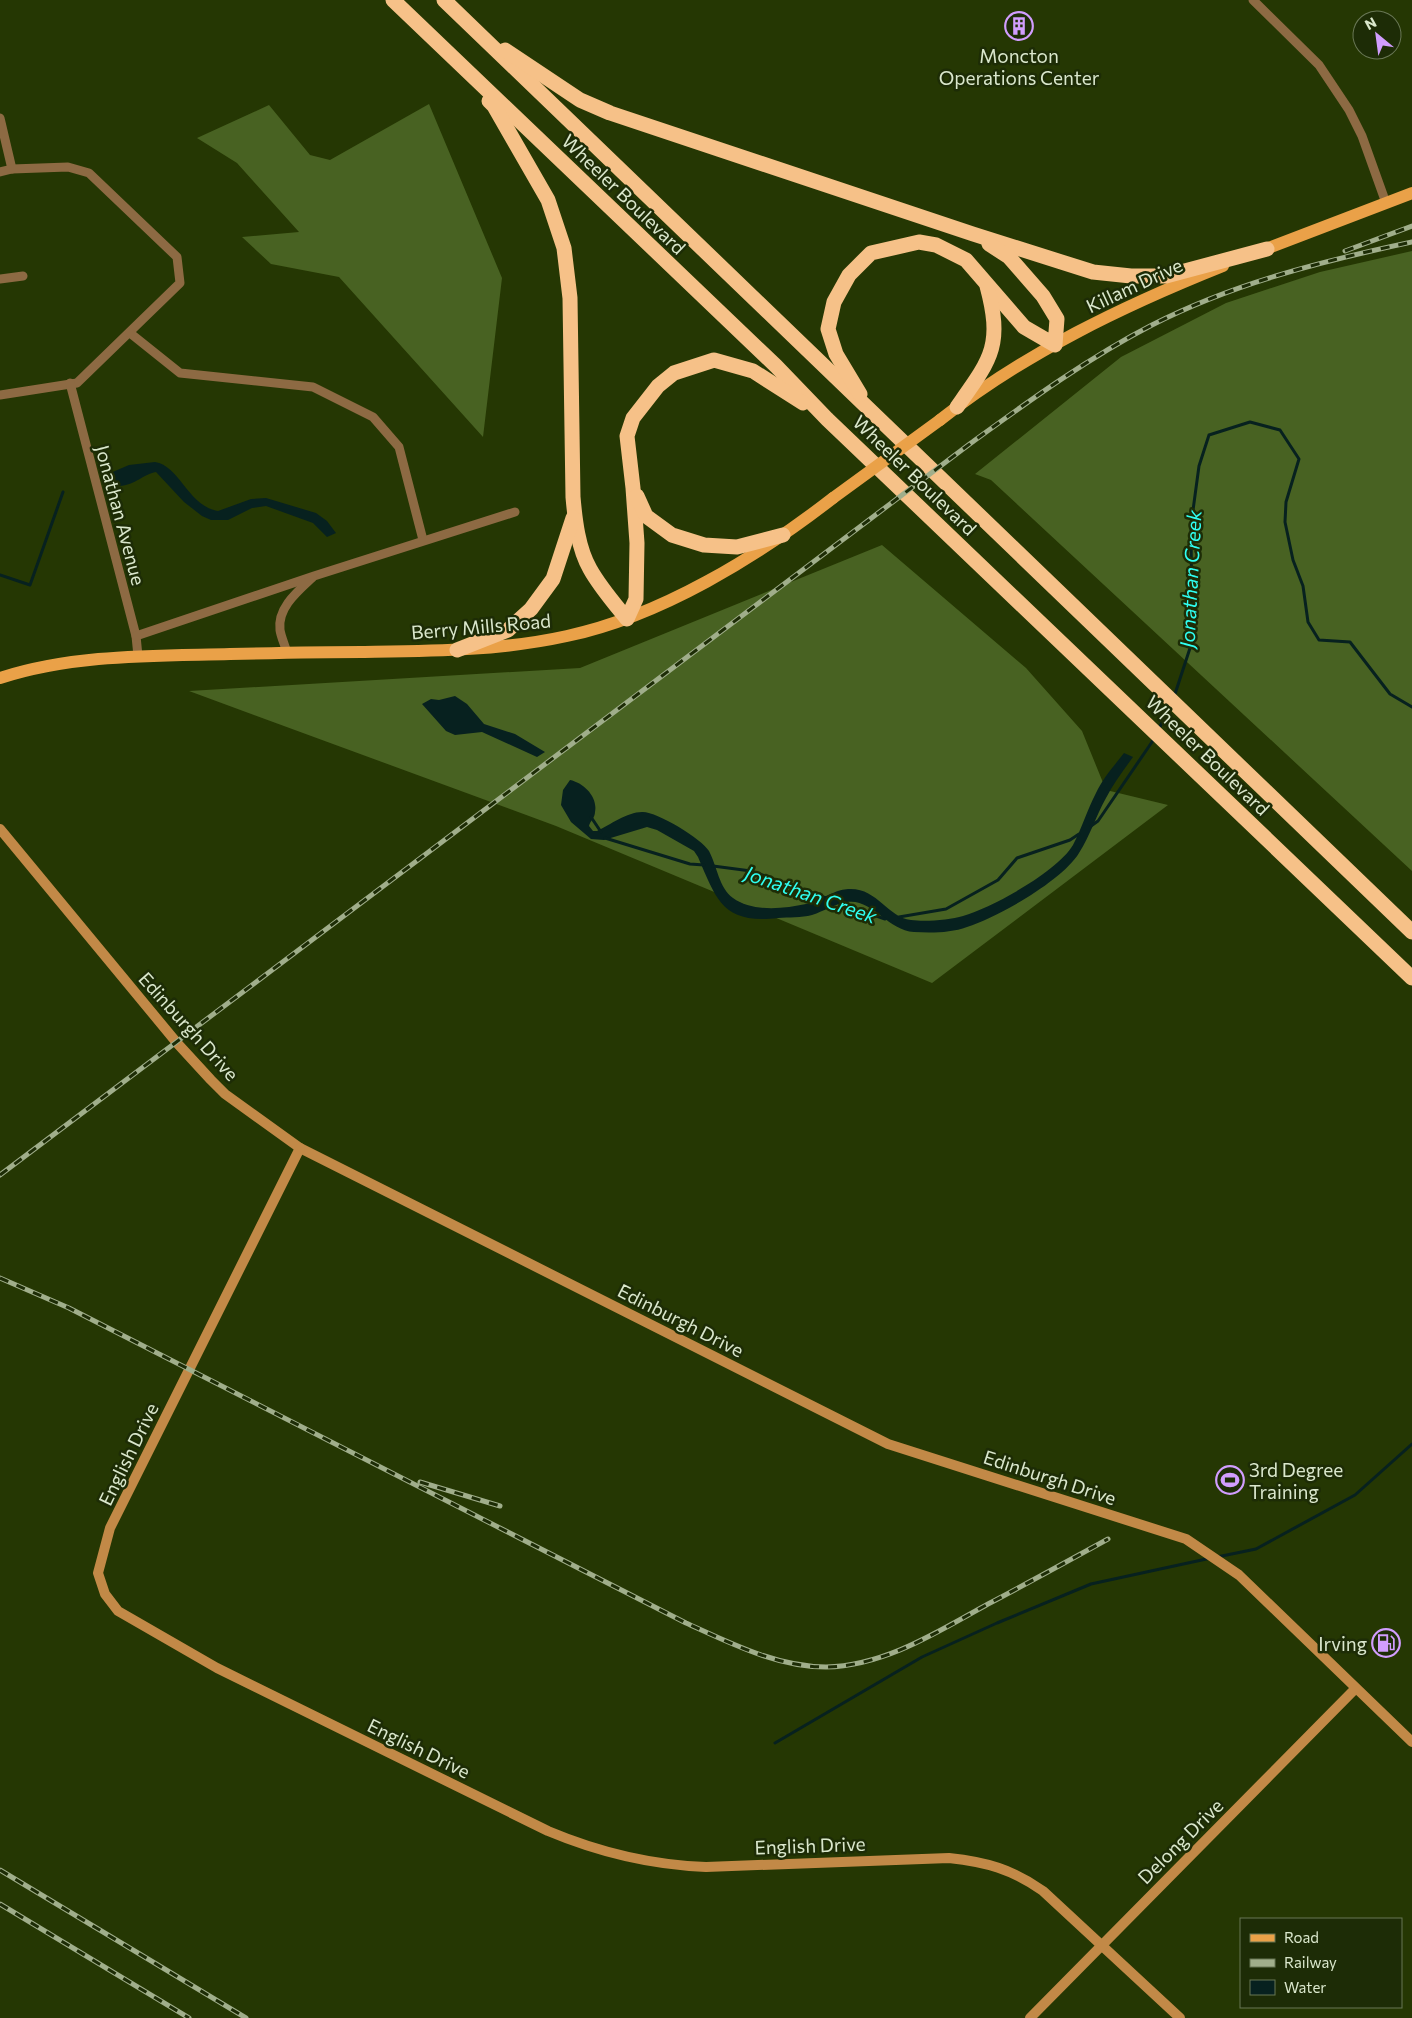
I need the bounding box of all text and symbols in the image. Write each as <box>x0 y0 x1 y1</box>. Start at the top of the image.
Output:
north arrow <box>1352 10 1402 60</box>
building icon: Moncton Operations Center <box>1004 11 1034 41</box>
text: N <box>1362 13 1379 33</box>
place label: Moncton Operations Center <box>939 44 1100 89</box>
street label: Wheeler Boulevard <box>557 129 691 259</box>
street label: Killam Drive <box>1082 253 1186 317</box>
street label: Wheeler Boulevard <box>848 410 982 540</box>
street label: Jonathan Avenue <box>91 442 151 588</box>
water label: Jonathan Creek <box>1174 508 1206 651</box>
street label: Berry Mills Road <box>410 608 552 644</box>
street label: Wheeler Boulevard <box>1141 690 1275 820</box>
water label: Jonathan Creek <box>740 859 881 928</box>
street label: Edinburgh Drive <box>134 967 244 1085</box>
street label: Edinburgh Drive <box>614 1278 748 1362</box>
street label: English Drive <box>93 1399 163 1509</box>
street label: Edinburgh Drive <box>981 1445 1119 1509</box>
place label: 3rd Degree Training <box>1249 1458 1343 1503</box>
sports icon: 3rd Degree Training <box>1215 1465 1245 1495</box>
fuel station icon: Irving <box>1371 1628 1401 1658</box>
place label: Irving <box>1318 1632 1367 1655</box>
street label: English Drive <box>364 1713 474 1783</box>
street label: Delong Drive <box>1133 1794 1227 1888</box>
street label: English Drive <box>754 1832 866 1858</box>
legend <box>1240 1918 1402 2008</box>
text: Road <box>1284 1928 1319 1946</box>
text: Railway <box>1284 1953 1337 1971</box>
text: Water <box>1284 1978 1326 1996</box>

